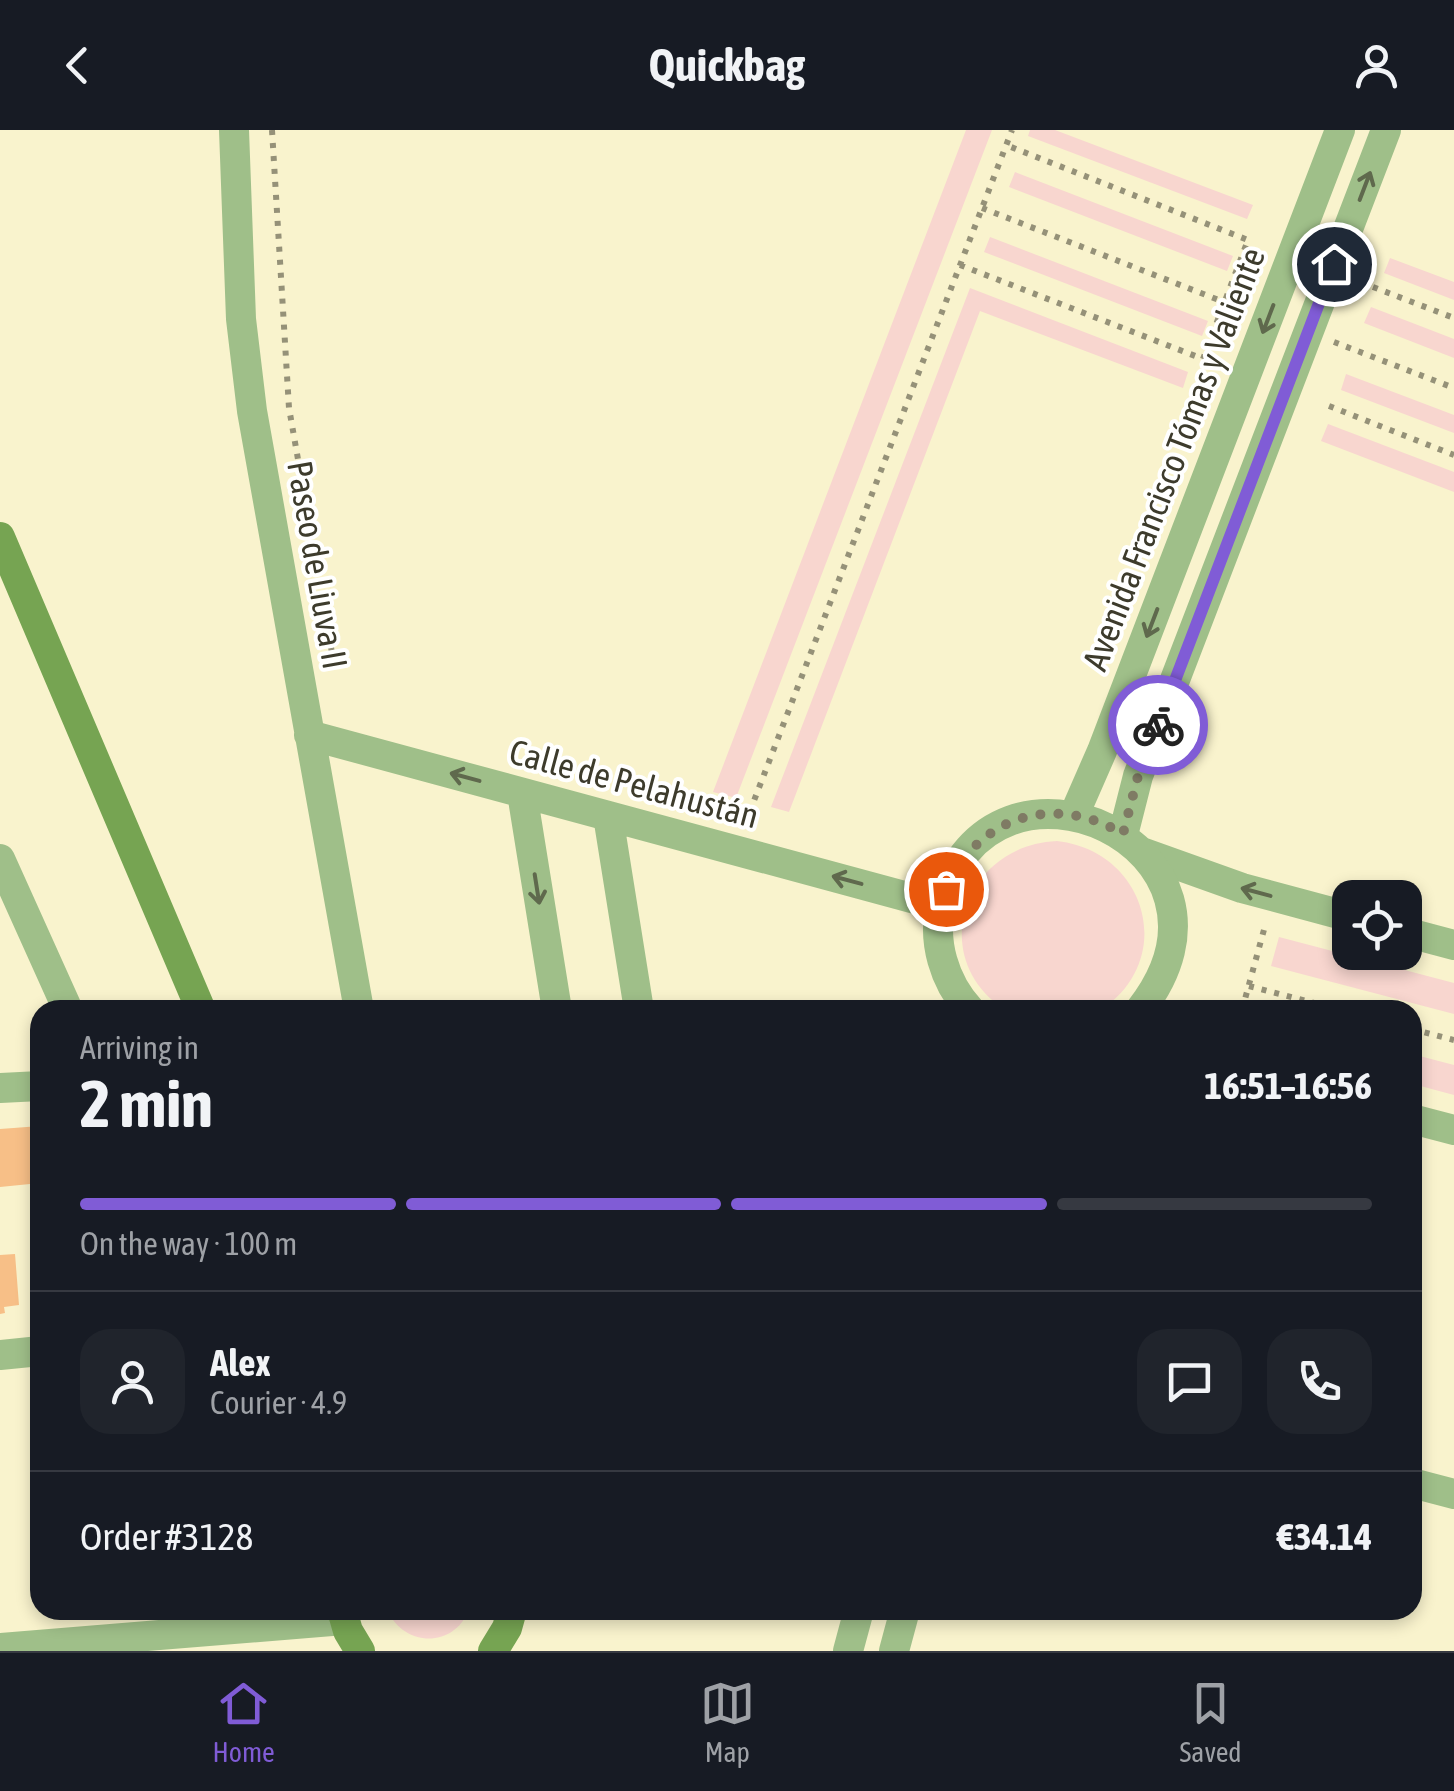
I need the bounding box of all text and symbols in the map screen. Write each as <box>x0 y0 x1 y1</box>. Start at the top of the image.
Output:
icon: back <box>50 38 105 93</box>
icon: person <box>1349 38 1404 93</box>
text: Quickbag <box>649 39 805 91</box>
one-way arrow <box>1357 171 1375 202</box>
pin <box>1292 222 1377 307</box>
icon: home <box>1307 237 1362 292</box>
street label: Avenida Francisco Tómas y Valiente <box>1074 242 1272 676</box>
one-way arrow <box>1258 303 1276 334</box>
street label: Paseo de Liuva II <box>280 458 356 672</box>
one-way arrow <box>1141 607 1159 637</box>
courier <box>1108 675 1208 775</box>
icon: bike <box>1131 698 1186 753</box>
street label: Calle de Pelahustán <box>505 731 763 835</box>
one-way arrow <box>450 767 481 786</box>
pin <box>904 847 989 932</box>
icon: bag <box>919 862 974 917</box>
one-way arrow <box>831 870 863 889</box>
one-way arrow <box>528 872 546 905</box>
map controls <box>1332 880 1422 970</box>
button: locate <box>1332 880 1422 970</box>
one-way arrow <box>1241 881 1272 900</box>
text: Arriving in <box>80 1029 199 1066</box>
text: 16:51–16:56 <box>1204 1064 1372 1107</box>
text: 2 min <box>80 1066 213 1141</box>
text: On the way · 100 m <box>80 1225 297 1262</box>
button: person <box>80 1329 185 1434</box>
button: chat <box>1137 1329 1242 1434</box>
button: phone <box>1267 1329 1372 1434</box>
text: Alex <box>210 1341 271 1384</box>
text: Courier · 4.9 <box>210 1384 347 1421</box>
text: Order #3128 <box>80 1515 253 1558</box>
text: €34.14 <box>1277 1515 1372 1558</box>
tab: Home <box>212 1676 275 1768</box>
tab: Map <box>700 1676 755 1768</box>
tab: Saved <box>1180 1676 1242 1768</box>

